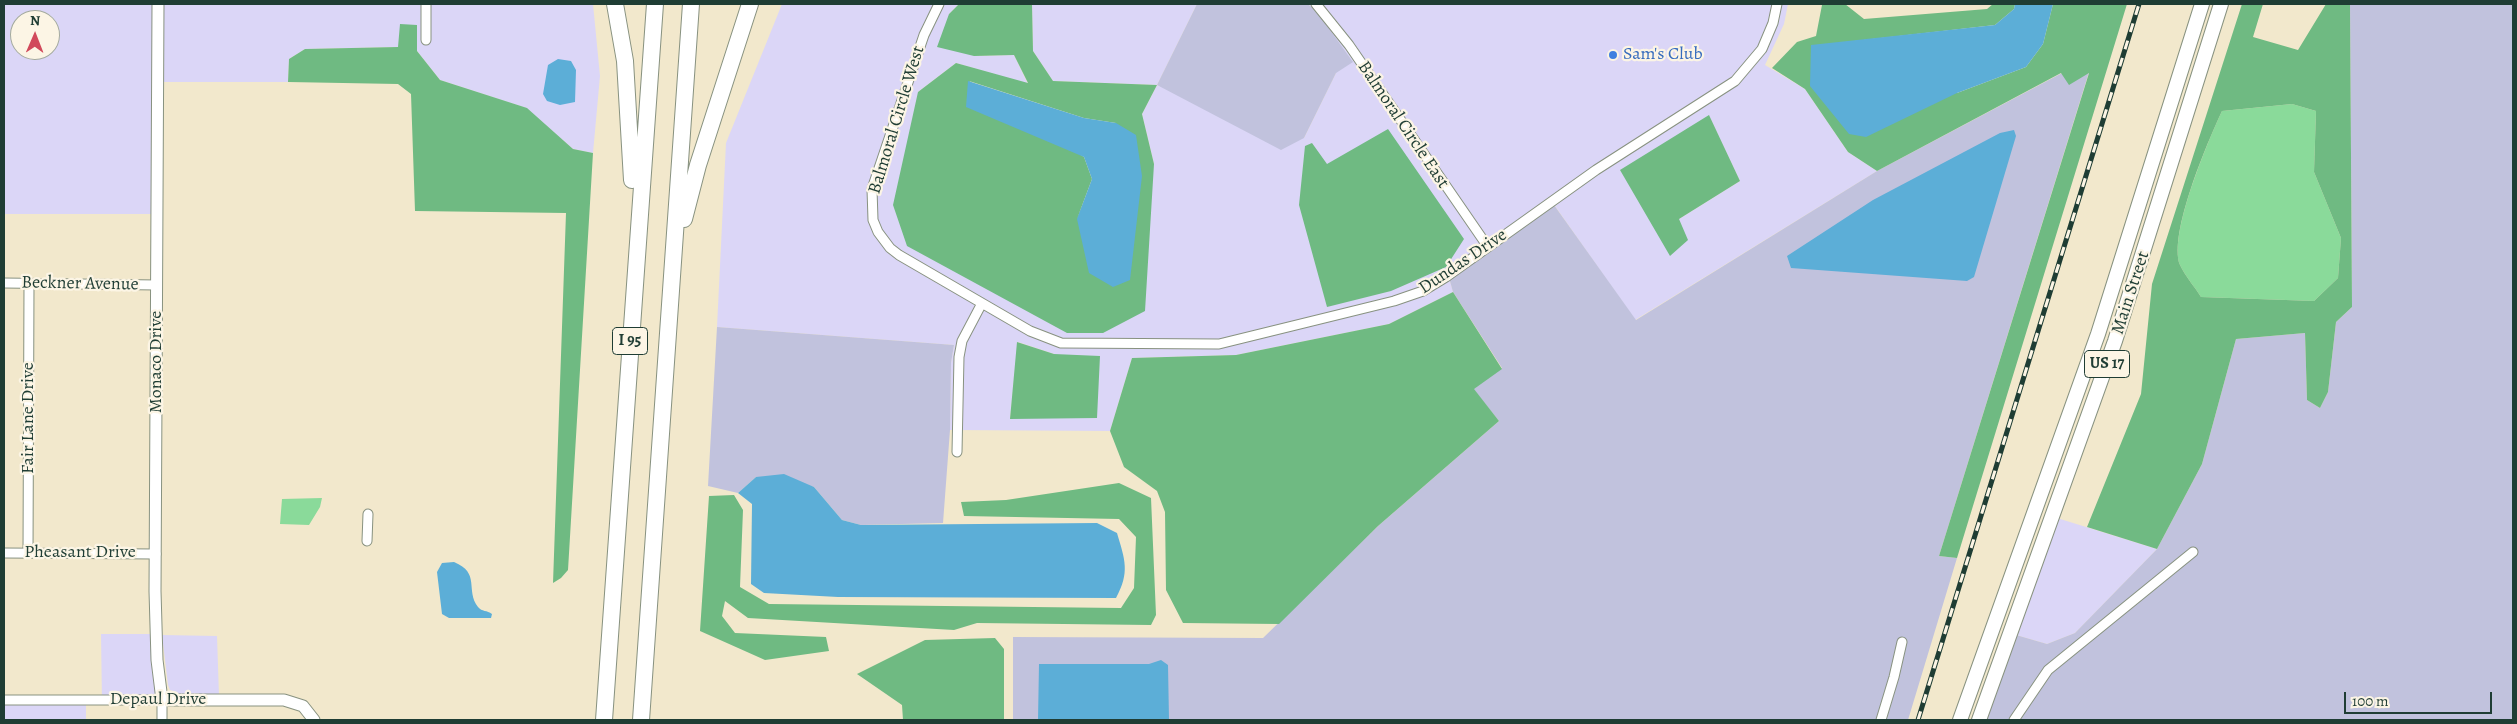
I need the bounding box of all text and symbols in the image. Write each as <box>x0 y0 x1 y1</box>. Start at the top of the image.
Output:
north arrow <box>10 10 60 60</box>
text: N <box>30 11 41 30</box>
street label: Balmoral Circle West <box>864 43 930 197</box>
place label: Sam's Club <box>1623 44 1703 66</box>
marker: Sam's Club <box>1607 49 1619 61</box>
street label: Balmoral Circle East <box>1352 57 1454 193</box>
street label: Dundas Drive <box>1415 225 1511 299</box>
street label: Main Street <box>2107 249 2155 337</box>
street label: Beckner Avenue <box>21 272 139 296</box>
street label: Monaco Drive <box>146 311 168 413</box>
road number: I 95 <box>612 328 648 354</box>
road number: US 17 <box>2084 350 2130 378</box>
street label: Fair Lane Drive <box>18 362 40 474</box>
street label: Pheasant Drive <box>24 542 136 564</box>
scale bar <box>2347 682 2494 714</box>
street label: Depaul Drive <box>110 689 206 711</box>
text: 100 m <box>2352 691 2389 711</box>

